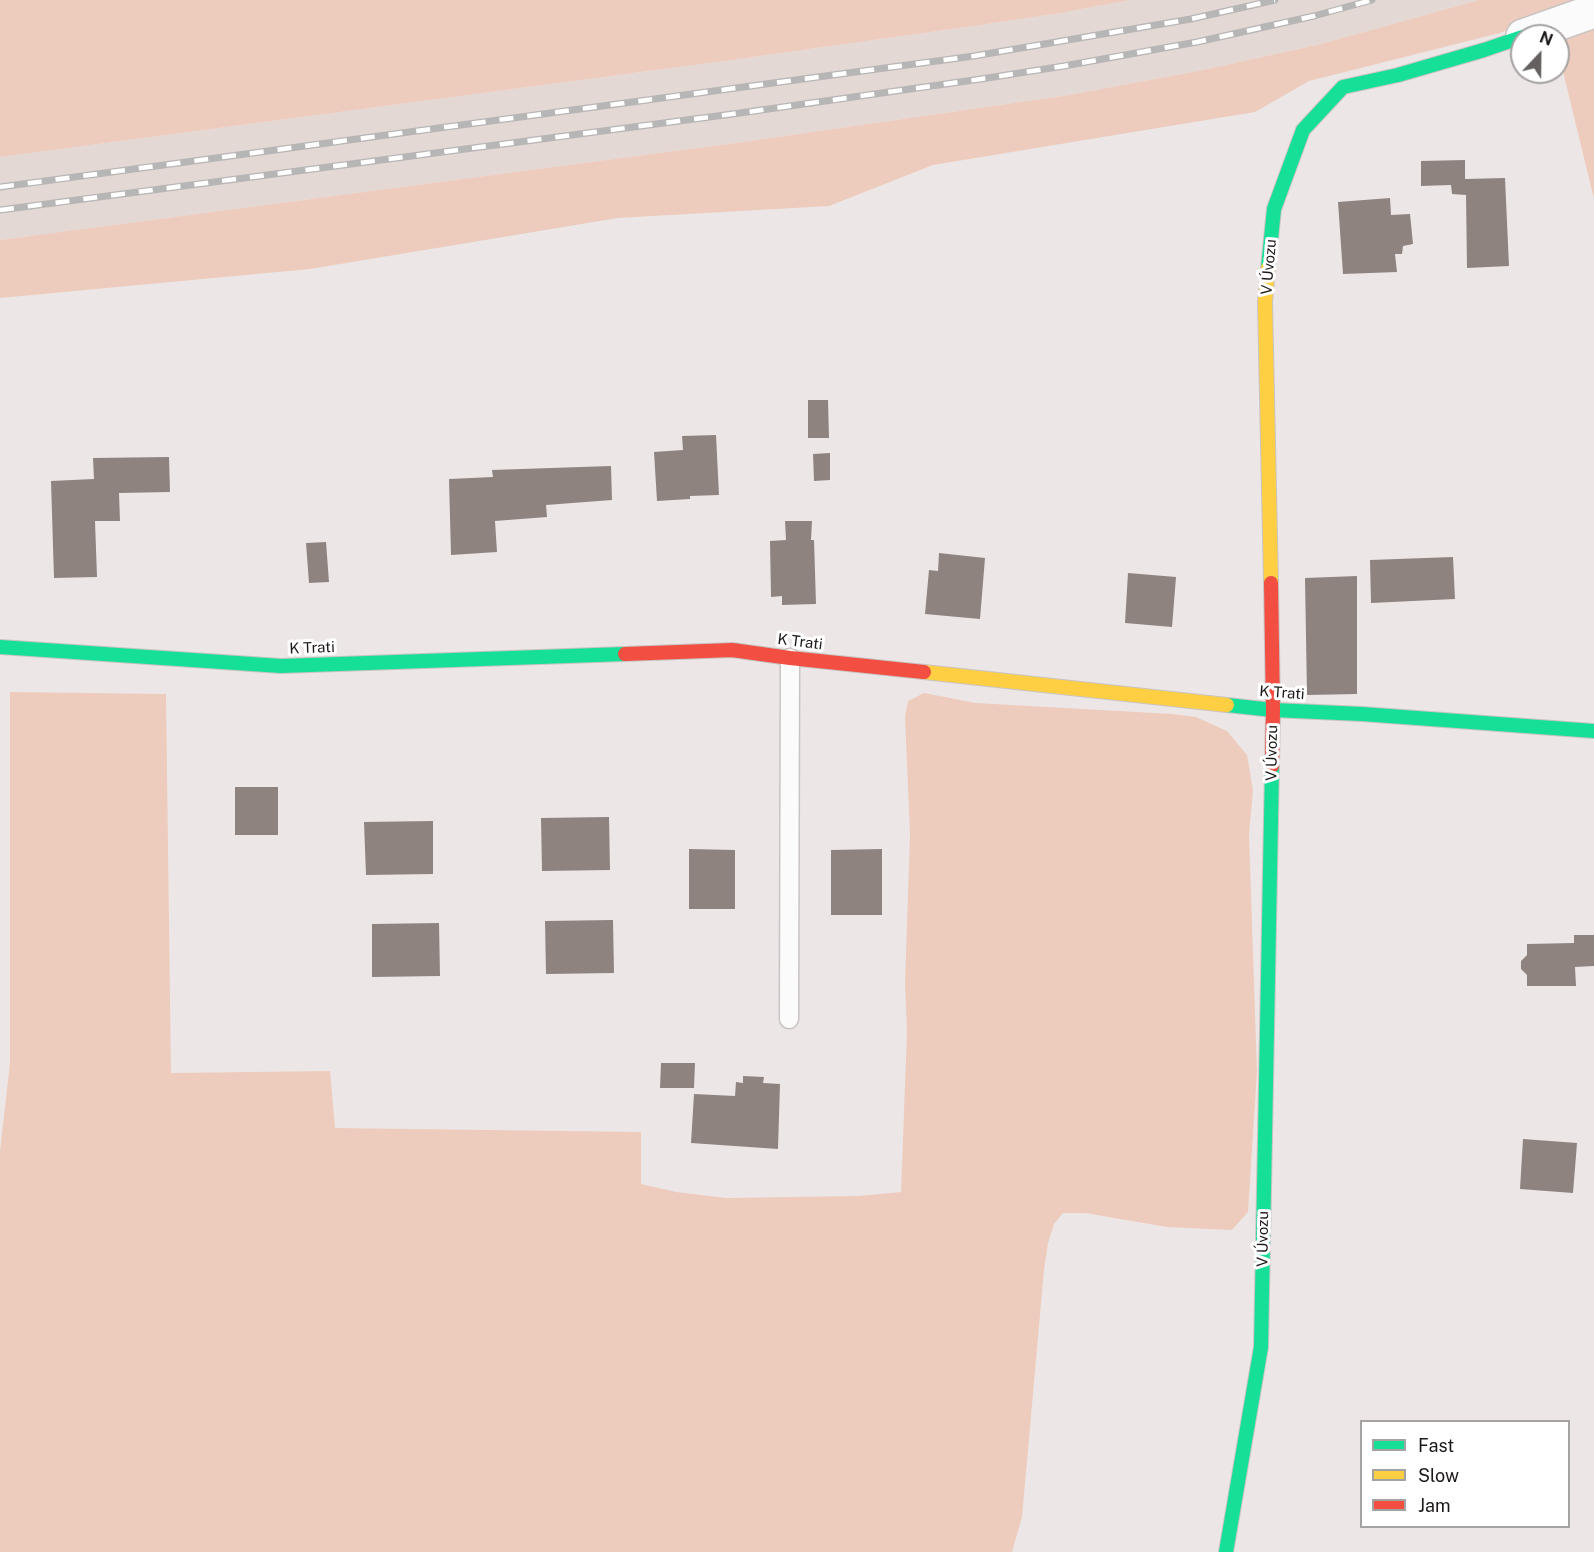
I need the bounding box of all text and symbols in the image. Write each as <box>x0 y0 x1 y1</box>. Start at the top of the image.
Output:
north arrow <box>1510 24 1570 84</box>
text: N <box>1537 28 1556 50</box>
street label: V Úvozu <box>1258 238 1280 296</box>
street label: K Trati <box>776 630 824 654</box>
street label: K Trati <box>289 638 335 658</box>
street label: K Trati <box>1259 682 1305 704</box>
street label: V Úvozu <box>1263 725 1281 781</box>
street label: V Úvozu <box>1254 1211 1272 1267</box>
legend <box>1360 1420 1570 1528</box>
text: Fast <box>1418 1435 1454 1456</box>
text: Slow <box>1418 1465 1459 1486</box>
text: Jam <box>1418 1495 1451 1516</box>

